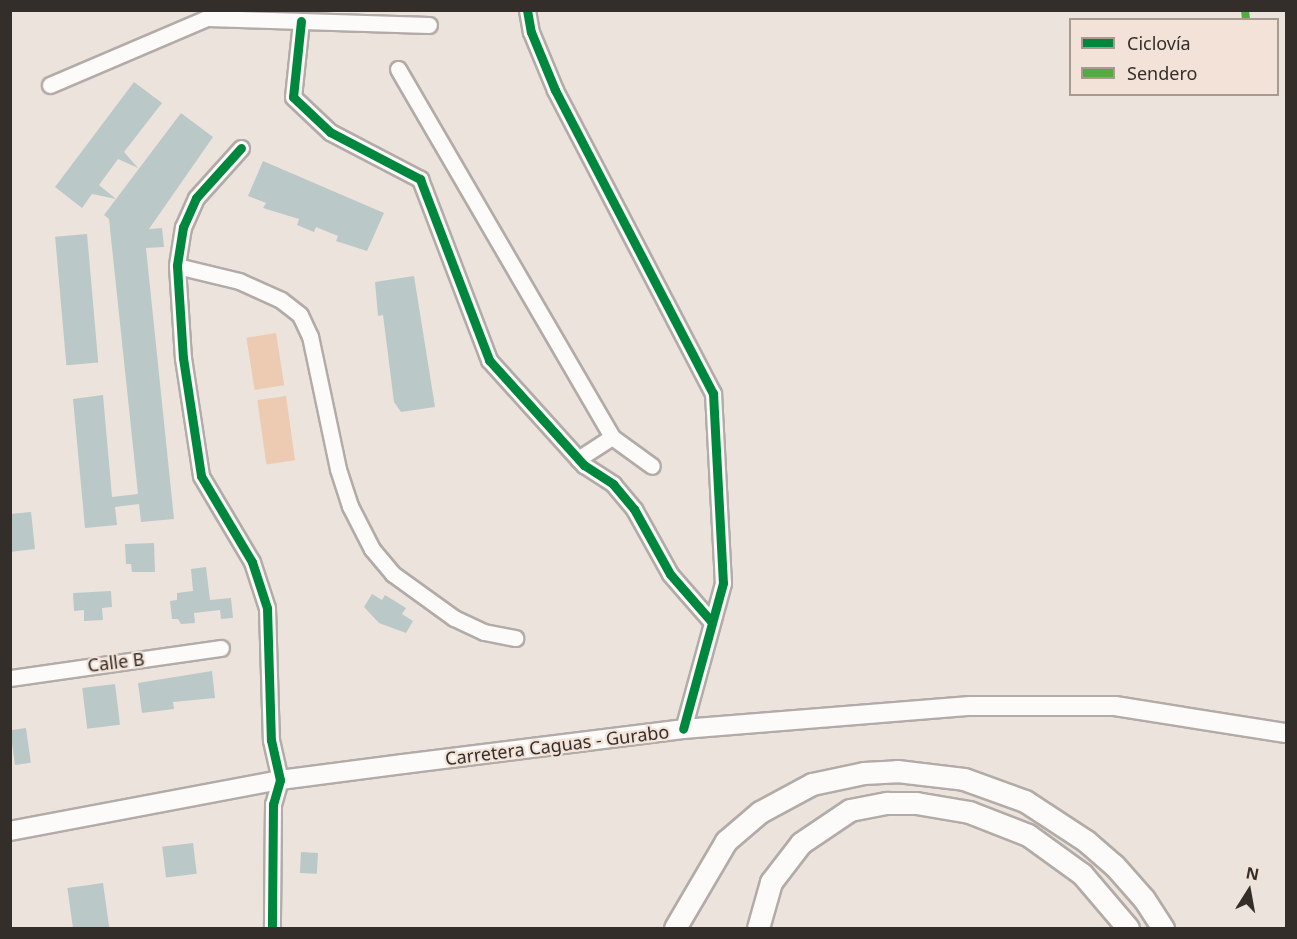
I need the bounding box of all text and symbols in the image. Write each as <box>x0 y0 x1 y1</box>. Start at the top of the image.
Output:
legend <box>1069 18 1279 96</box>
text: Ciclovía <box>1127 31 1191 55</box>
text: Sendero <box>1127 61 1197 85</box>
street label: Calle B <box>86 648 146 676</box>
street label: Carretera Caguas - Gurabo <box>444 721 670 769</box>
north arrow <box>1219 861 1279 921</box>
text: N <box>1244 861 1261 885</box>

